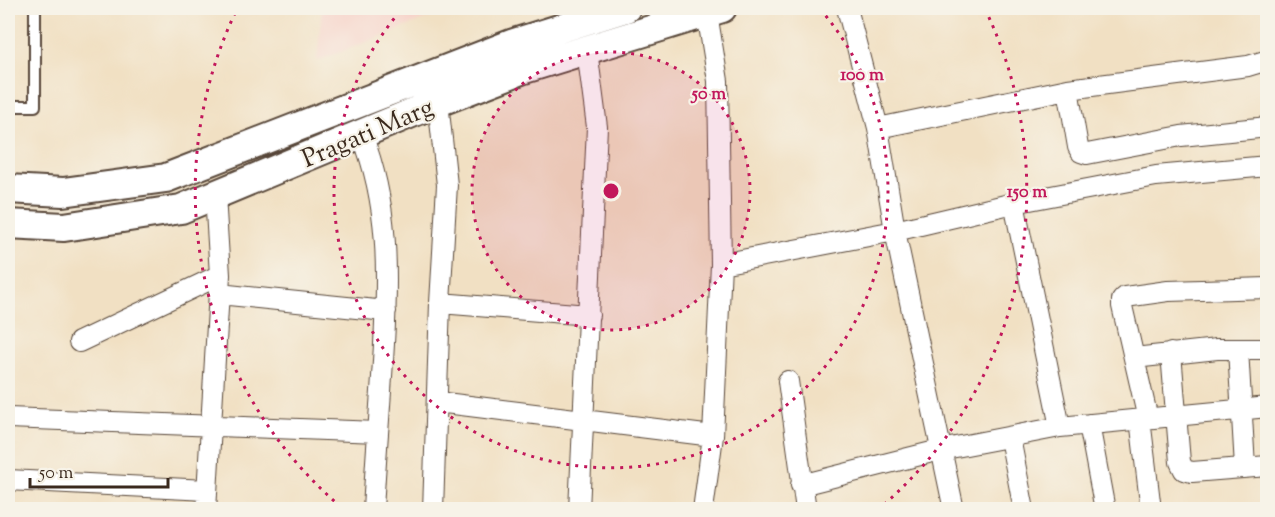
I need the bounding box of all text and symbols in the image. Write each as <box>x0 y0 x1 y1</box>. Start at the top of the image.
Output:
text: 100 m <box>840 63 884 89</box>
text: 50 m <box>690 82 726 108</box>
street label: Pragati Marg <box>296 90 440 179</box>
text: 150 m <box>1007 180 1047 206</box>
centre of rings <box>601 181 621 201</box>
scale bar <box>30 451 168 489</box>
text: 50 m <box>38 461 74 487</box>

